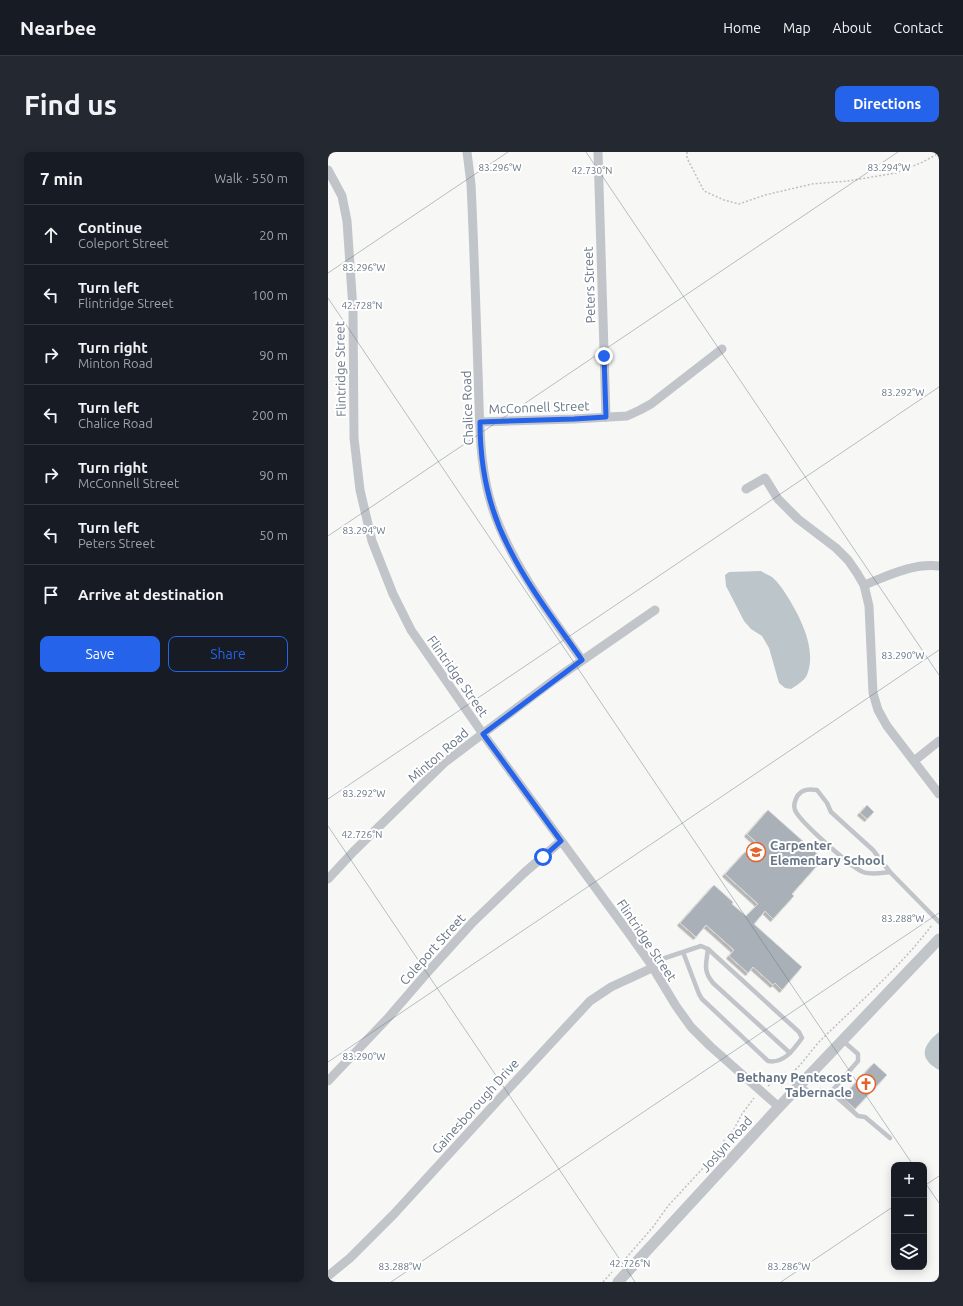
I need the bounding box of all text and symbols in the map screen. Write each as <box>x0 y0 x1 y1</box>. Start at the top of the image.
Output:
text: Nearbee <box>20 17 97 39</box>
text: Home <box>723 20 761 36</box>
text: Map <box>783 20 811 36</box>
text: About <box>833 20 872 36</box>
text: Contact <box>894 20 943 36</box>
button: Directions <box>835 86 939 122</box>
text: Find us <box>24 89 117 120</box>
text: 83.296°W <box>478 162 522 173</box>
text: 83.294°W <box>867 162 911 173</box>
text: 42.730°N <box>571 165 613 176</box>
text: 7 min <box>40 169 83 188</box>
text: Walk · 550 m <box>214 171 288 185</box>
text: Continue <box>78 219 142 236</box>
icon: ahead <box>40 224 62 246</box>
text: 20 m <box>259 228 288 242</box>
text: Coleport Street <box>78 236 169 250</box>
street label: Peters Street <box>581 246 597 324</box>
text: 83.296°W <box>342 262 386 273</box>
text: Turn left <box>78 279 139 296</box>
icon: left <box>40 284 62 306</box>
text: 100 m <box>252 288 288 302</box>
text: Flintridge Street <box>78 296 174 310</box>
text: 42.728°N <box>341 300 383 311</box>
street label: Flintridge Street <box>332 321 348 417</box>
text: Turn right <box>78 339 148 356</box>
icon: right <box>40 344 62 366</box>
route end <box>595 347 613 365</box>
text: 90 m <box>259 348 288 362</box>
text: Minton Road <box>78 356 153 370</box>
street label: Chalice Road <box>459 370 475 446</box>
text: 83.292°W <box>881 387 925 398</box>
street label: McConnell Street <box>488 398 590 416</box>
text: Turn left <box>78 399 139 416</box>
icon: left <box>40 404 62 426</box>
text: 200 m <box>252 408 288 422</box>
text: Chalice Road <box>78 416 153 430</box>
text: Turn right <box>78 459 148 476</box>
icon: right <box>40 464 62 486</box>
text: 90 m <box>259 468 288 482</box>
text: McConnell Street <box>78 476 179 490</box>
text: Turn left <box>78 519 139 536</box>
icon: left <box>40 524 62 546</box>
text: 83.294°W <box>342 525 386 536</box>
text: 50 m <box>259 528 288 542</box>
text: Peters Street <box>78 536 155 550</box>
icon: arrive <box>40 584 62 606</box>
text: Arrive at destination <box>78 586 224 603</box>
street label: Flintridge Street <box>425 633 491 719</box>
button: Save <box>40 636 160 672</box>
button: Share <box>168 636 288 672</box>
text: 83.290°W <box>881 650 925 661</box>
street label: Minton Road <box>405 725 471 785</box>
text: 83.292°W <box>342 788 386 799</box>
text: 42.726°N <box>341 829 383 840</box>
place label: Carpenter Elementary School <box>770 838 885 867</box>
school or university icon: Carpenter Elementary School <box>745 841 767 863</box>
route start <box>534 848 552 866</box>
street label: Flintridge Street <box>614 896 680 984</box>
street label: Coleport Street <box>396 911 468 987</box>
text: 83.288°W <box>881 913 925 924</box>
text: 83.290°W <box>342 1051 386 1062</box>
street label: Gainesborough Drive <box>429 1056 521 1156</box>
place label: Bethany Pentecost Tabernacle <box>737 1070 852 1099</box>
church icon: Bethany Pentecost Tabernacle <box>855 1073 877 1095</box>
street label: Joslyn Road <box>697 1113 755 1175</box>
map controls <box>891 1162 927 1270</box>
button: + <box>891 1162 927 1198</box>
button: − <box>891 1198 927 1234</box>
button: layers <box>891 1234 927 1270</box>
text: 42.726°N <box>609 1258 651 1269</box>
text: 83.288°W <box>378 1261 422 1272</box>
text: 83.286°W <box>767 1261 811 1272</box>

